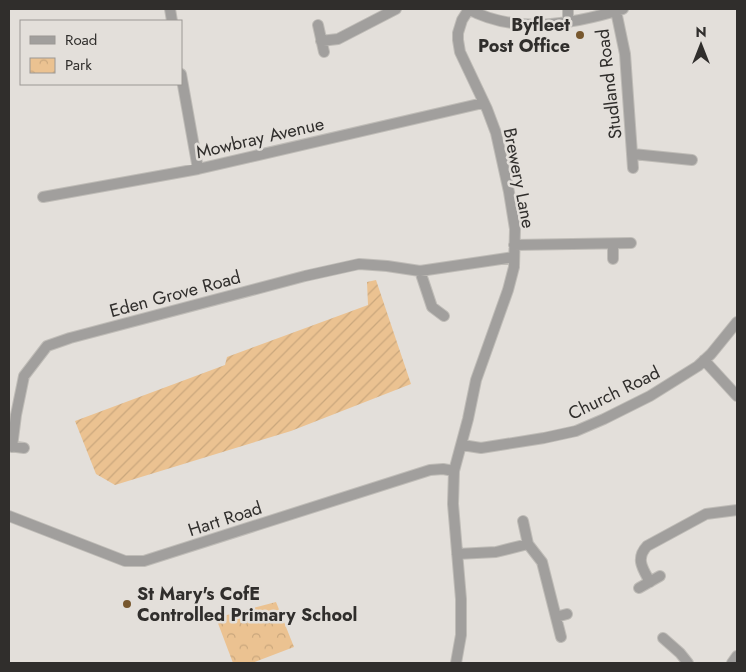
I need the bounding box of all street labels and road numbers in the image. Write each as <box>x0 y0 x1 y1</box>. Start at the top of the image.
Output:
street label: Studland Road <box>589 28 629 140</box>
street label: Mowbray Avenue <box>193 111 327 165</box>
street label: Brewery Lane <box>497 126 541 230</box>
street label: Eden Grove Road <box>107 264 243 324</box>
street label: Church Road <box>564 360 664 426</box>
street label: Hart Road <box>185 495 265 543</box>

